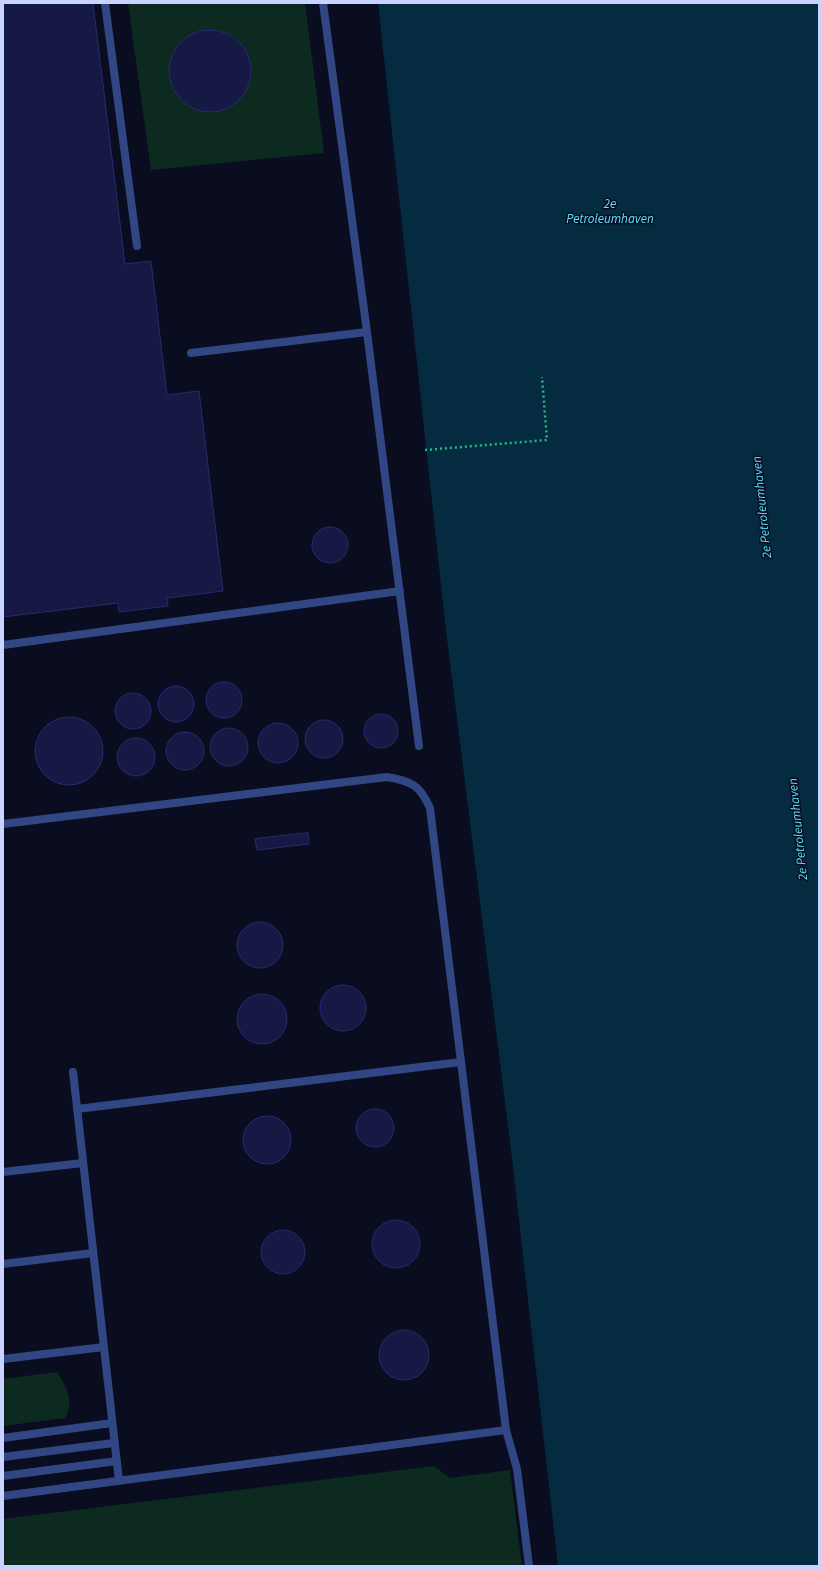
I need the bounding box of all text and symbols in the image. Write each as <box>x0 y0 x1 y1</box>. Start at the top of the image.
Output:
water label: 2e Petroleumhaven <box>566 197 654 228</box>
water label: 2e Petroleumhaven <box>750 455 776 559</box>
water label: 2e Petroleumhaven <box>786 777 812 881</box>

